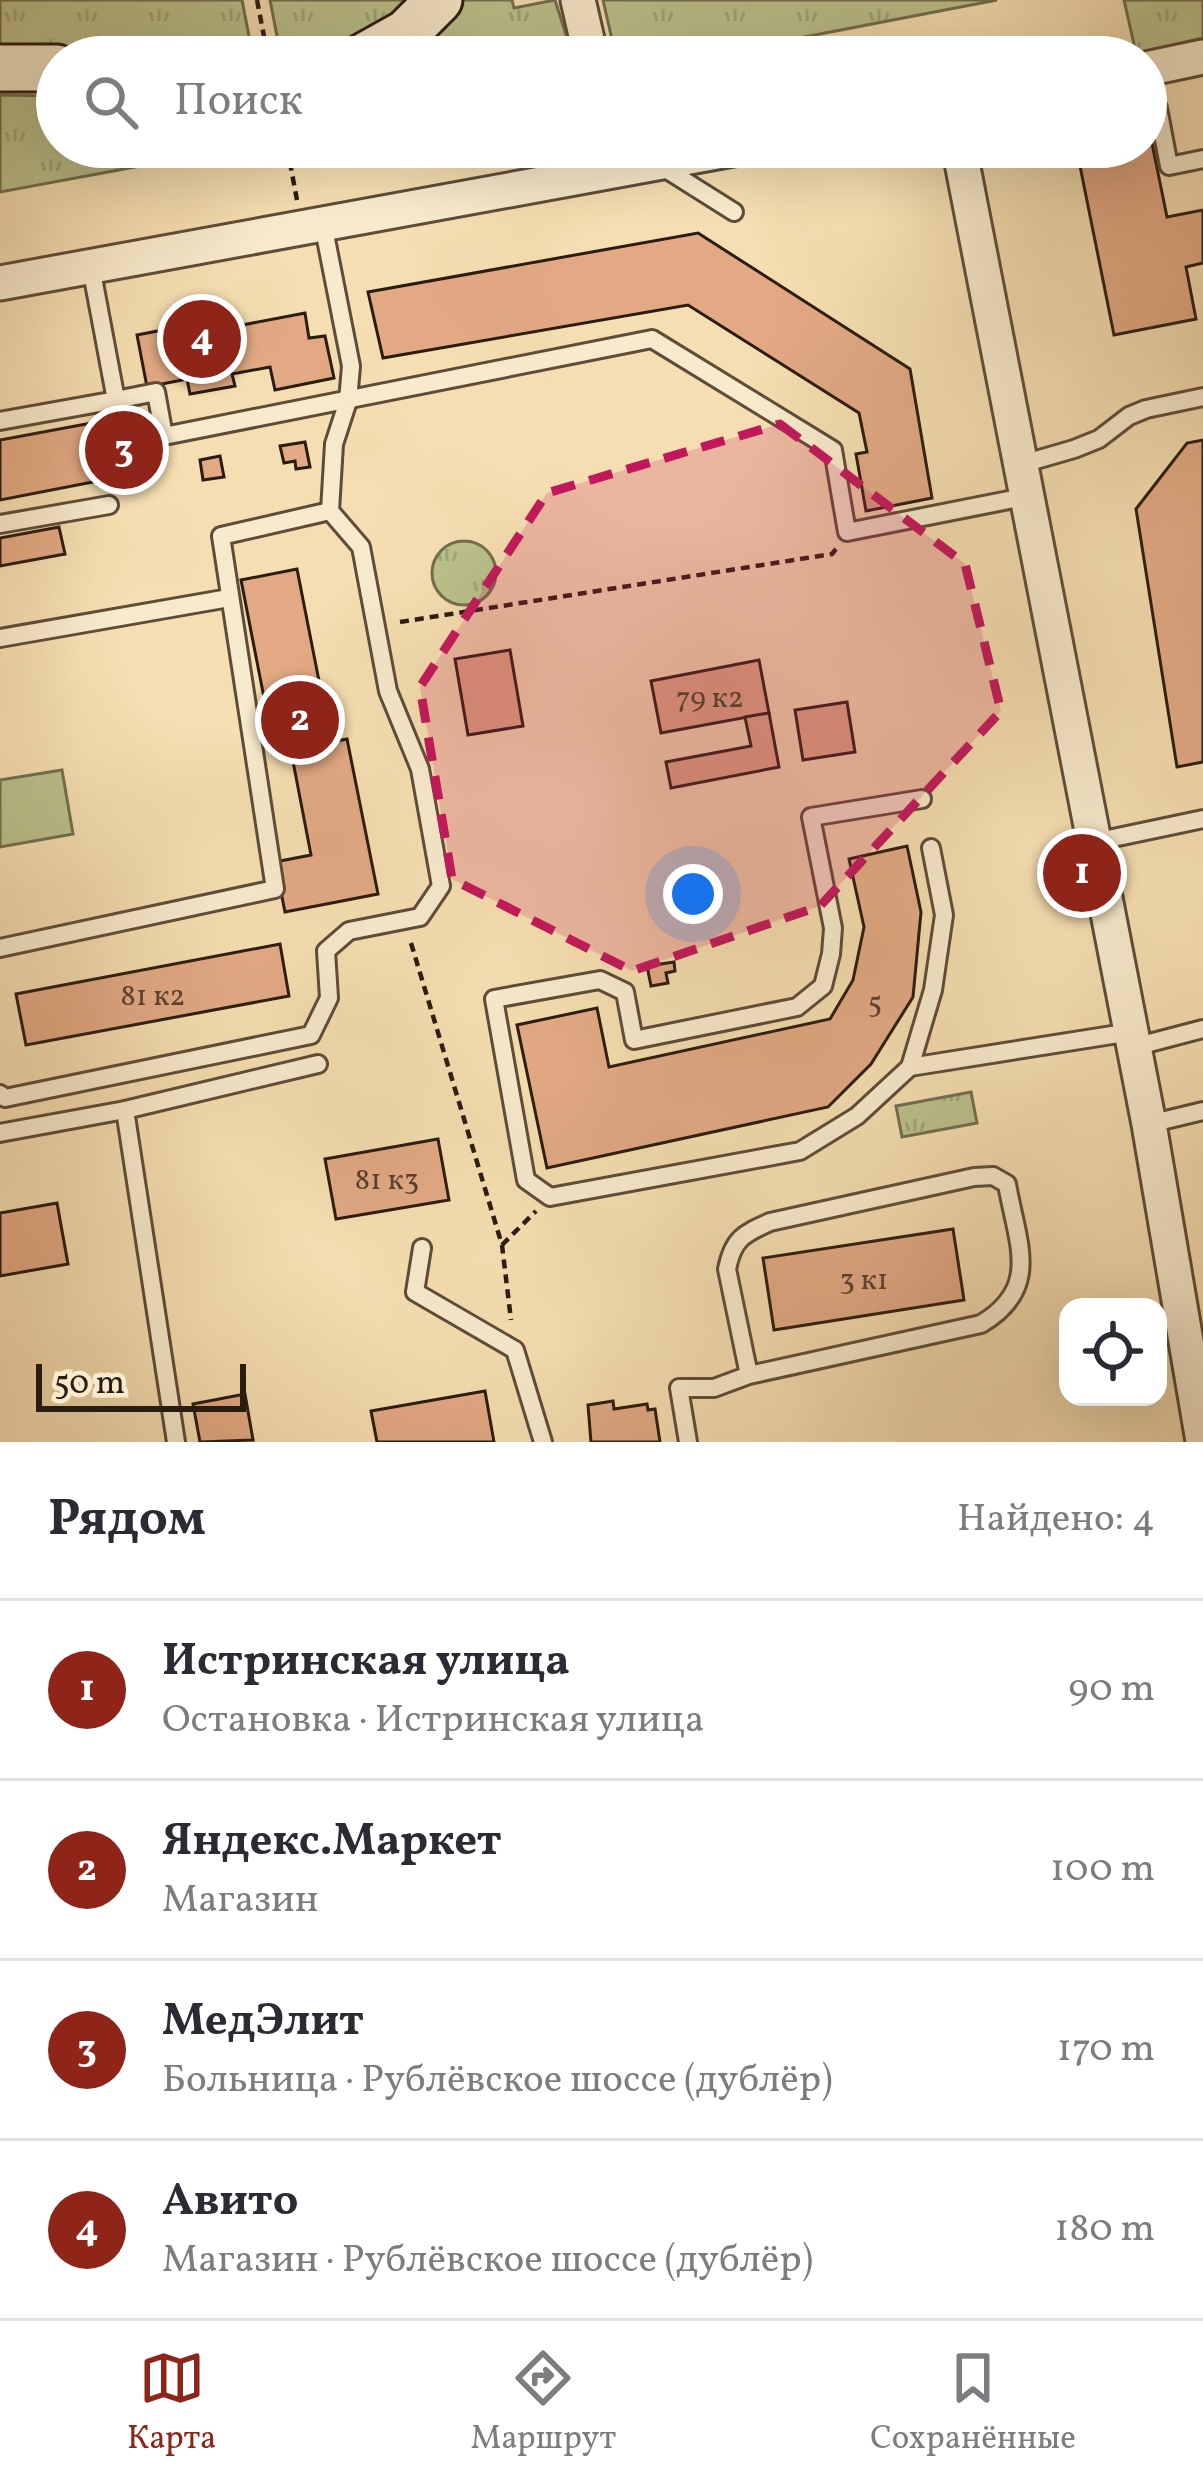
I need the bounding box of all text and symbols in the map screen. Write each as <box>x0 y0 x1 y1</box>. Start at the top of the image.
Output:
search box <box>36 36 1167 168</box>
icon: search <box>78 69 144 135</box>
text: Поиск <box>174 71 303 134</box>
pin: 4 <box>163 294 241 384</box>
pin: 3 <box>85 405 163 495</box>
pin: 2 <box>261 675 339 765</box>
house number: 79 к2 <box>676 678 744 720</box>
pin: 1 <box>1043 828 1121 918</box>
your location <box>663 864 723 924</box>
house number: 81 к2 <box>121 976 185 1018</box>
house number: 5 <box>868 983 882 1025</box>
house number: 81 к3 <box>355 1160 419 1202</box>
house number: 3 к1 <box>839 1260 889 1302</box>
map controls <box>1059 1298 1167 1406</box>
button: locate <box>1059 1298 1167 1406</box>
scale bar <box>36 1358 246 1411</box>
text: 50 m <box>54 1362 125 1408</box>
text: Рядом <box>48 1485 206 1556</box>
text: Найдено: 4 <box>957 1493 1155 1547</box>
text: Истринская улица <box>162 1631 570 1694</box>
text: 1 <box>79 1663 95 1717</box>
text: 90 m <box>1068 1663 1155 1717</box>
text: Остановка · Истринская улица <box>162 1694 704 1748</box>
text: Яндекс.Маркет <box>162 1811 502 1874</box>
text: 2 <box>77 1843 97 1897</box>
text: 100 m <box>1050 1843 1155 1897</box>
text: Магазин <box>162 1874 319 1928</box>
text: МедЭлит <box>162 1991 364 2054</box>
text: 3 <box>77 2023 97 2077</box>
text: 170 m <box>1057 2023 1155 2077</box>
text: Больница · Рублёвское шоссе (дублёр) <box>162 2054 833 2108</box>
text: Авито <box>162 2171 298 2234</box>
text: 4 <box>75 2203 99 2257</box>
text: 180 m <box>1054 2203 1155 2257</box>
text: Магазин · Рублёвское шоссе (дублёр) <box>162 2234 813 2288</box>
tab: Карта <box>127 2345 217 2463</box>
tab: Маршрут <box>471 2345 616 2463</box>
tab: Сохранённые <box>870 2345 1076 2463</box>

